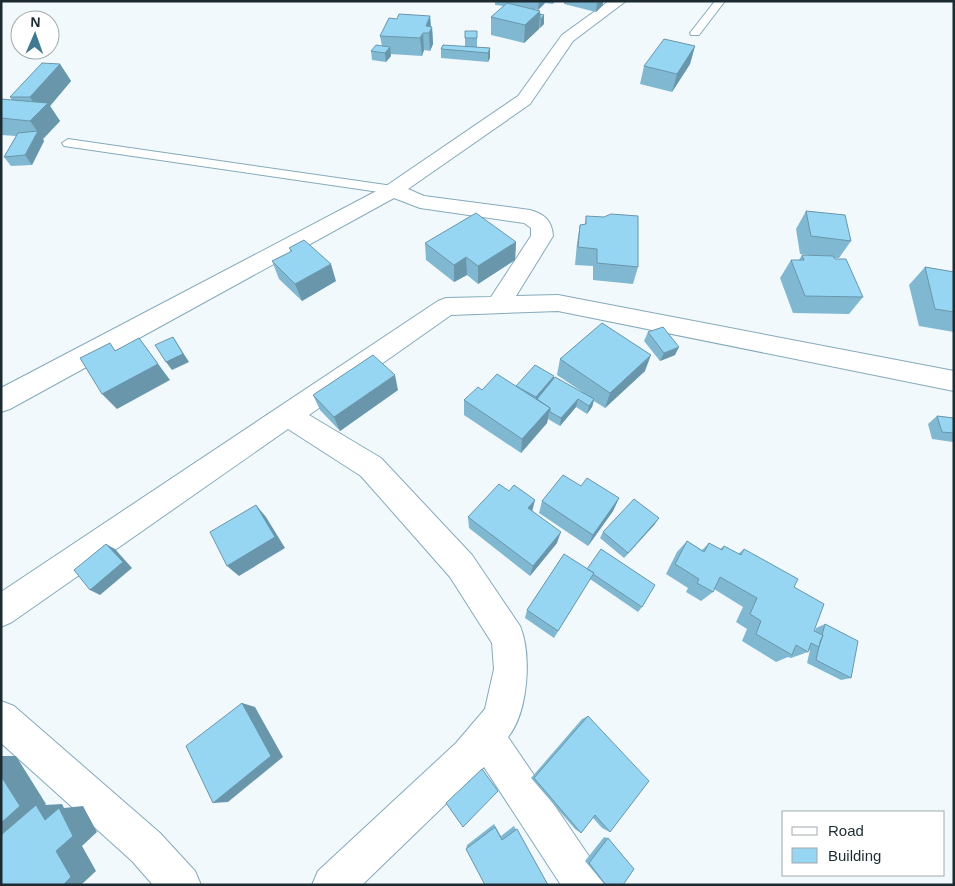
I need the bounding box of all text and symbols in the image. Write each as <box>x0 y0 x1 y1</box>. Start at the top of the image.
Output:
north arrow <box>10 10 60 60</box>
text: N <box>30 14 41 30</box>
legend <box>782 811 945 876</box>
text: Road <box>828 822 864 839</box>
text: Building <box>828 847 881 864</box>

